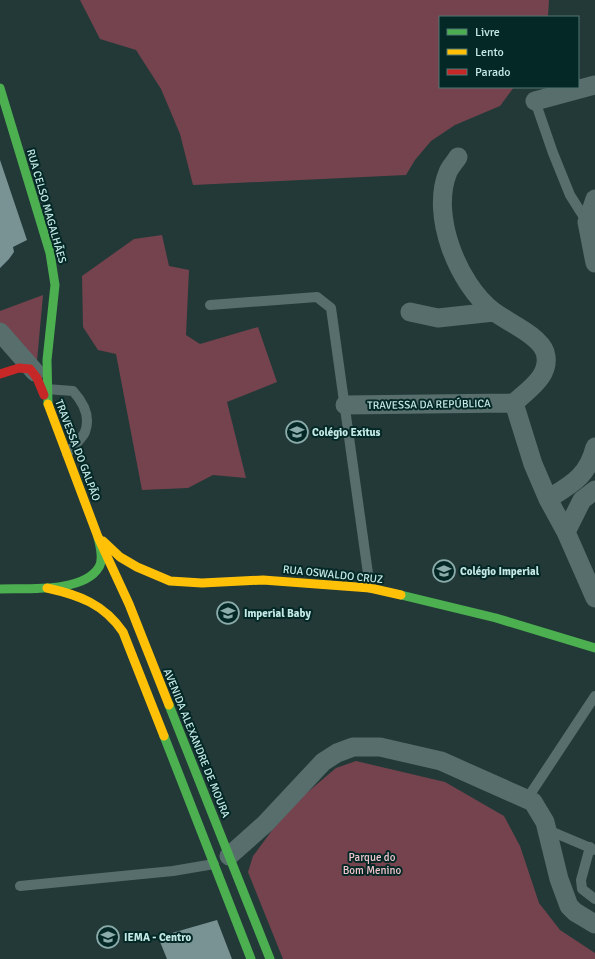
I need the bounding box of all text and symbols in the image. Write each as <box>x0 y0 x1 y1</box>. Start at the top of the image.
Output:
legend <box>439 16 579 88</box>
text: Livre <box>475 25 500 40</box>
text: Lento <box>475 45 504 60</box>
text: Parado <box>475 65 511 80</box>
street label: RUA CELSO MAGALHÃES <box>24 147 69 265</box>
street label: TRAVESSA DA REPÚBLICA <box>367 396 491 412</box>
street label: TRAVESSA DO GALPÃO <box>52 398 103 503</box>
school or university icon: Colégio Exitus <box>284 419 310 445</box>
place label: Colégio Exitus <box>312 426 381 439</box>
school or university icon: Colégio Imperial <box>431 558 457 584</box>
street label: RUA OSWALDO CRUZ <box>282 563 384 586</box>
place label: Colégio Imperial <box>460 565 540 578</box>
school or university icon: Imperial Baby <box>215 600 241 626</box>
place label: Imperial Baby <box>244 607 311 620</box>
street label: AVENIDA ALEXANDRE DE MOURA <box>161 667 233 820</box>
park label: Parque do Bom Menino <box>343 851 402 877</box>
school or university icon: IEMA - Centro <box>95 924 121 950</box>
place label: IEMA - Centro <box>124 931 191 944</box>

